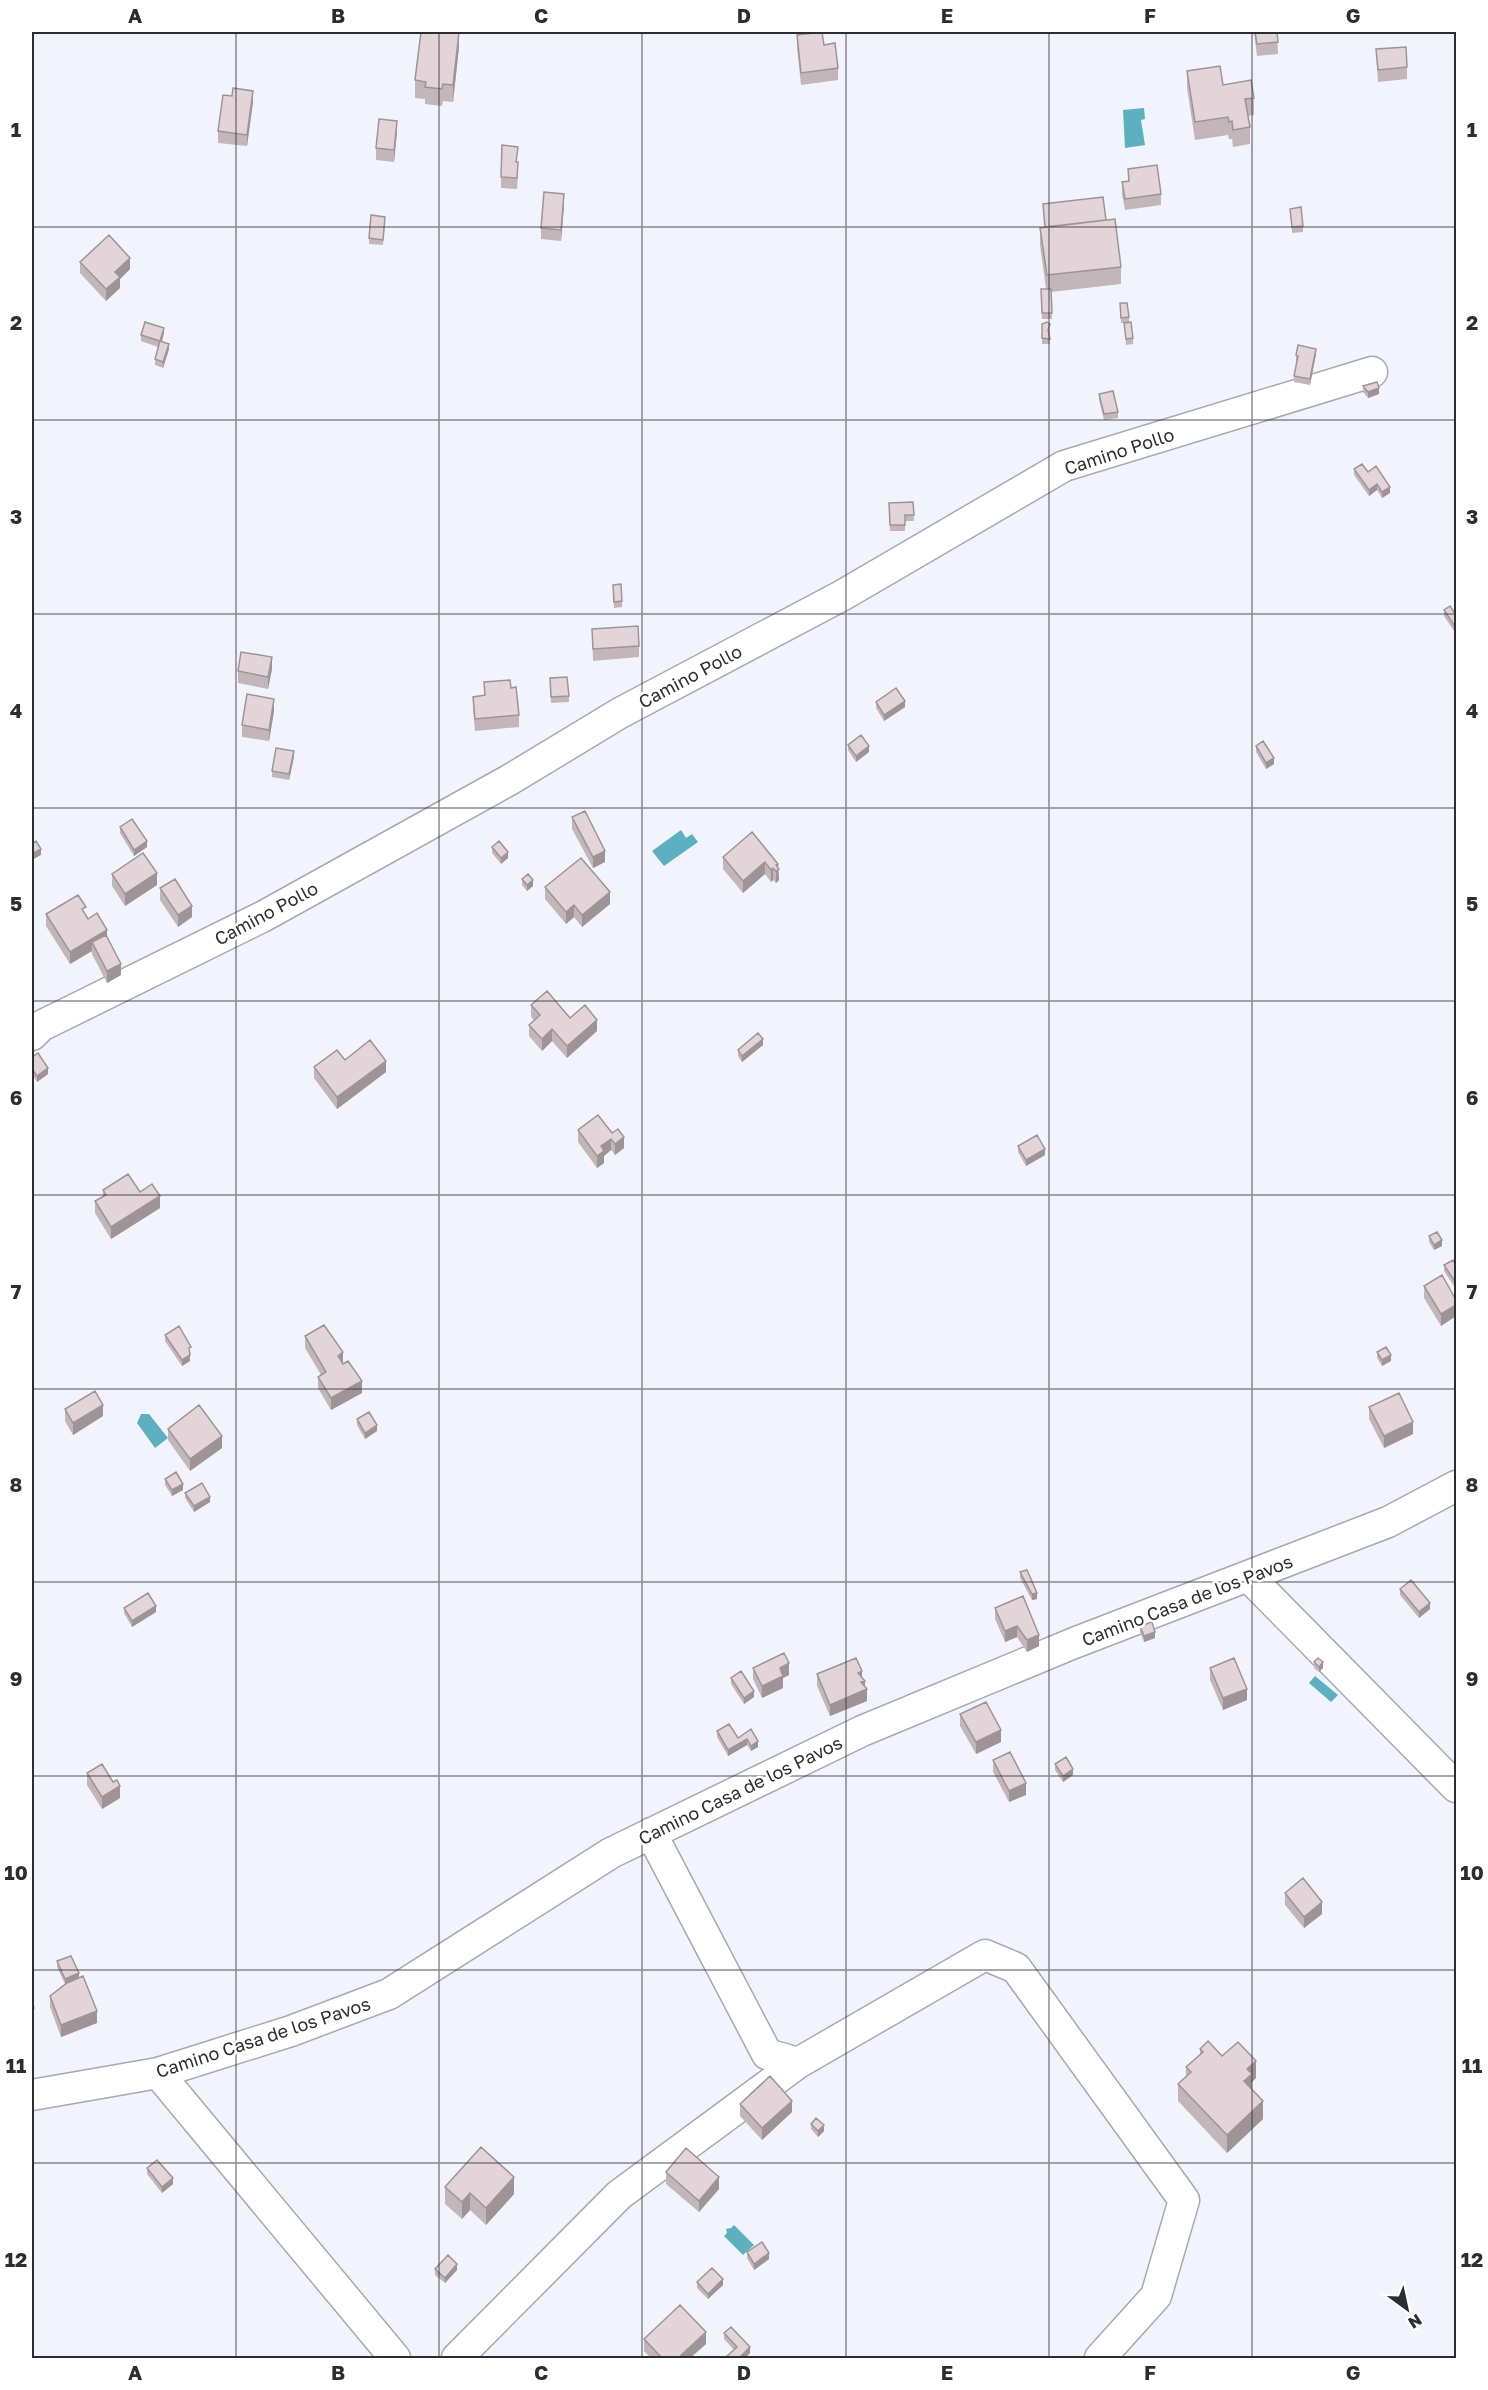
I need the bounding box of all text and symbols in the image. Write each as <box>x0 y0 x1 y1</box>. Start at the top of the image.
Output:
text: A <box>128 3 142 27</box>
text: B <box>331 3 345 27</box>
text: C <box>534 3 548 27</box>
text: D <box>737 3 751 27</box>
text: E <box>941 3 953 27</box>
text: F <box>1144 3 1156 27</box>
text: G <box>1346 3 1360 27</box>
text: 1 <box>11 117 21 141</box>
text: 1 <box>1467 117 1477 141</box>
text: 2 <box>10 310 22 334</box>
text: 2 <box>1466 310 1478 334</box>
street label: Camino Pollo <box>1061 423 1177 479</box>
text: 3 <box>10 504 22 528</box>
text: 3 <box>1466 504 1478 528</box>
street label: Camino Pollo <box>634 640 746 712</box>
text: 4 <box>10 698 22 722</box>
text: 4 <box>1466 698 1478 722</box>
street label: Camino Pollo <box>210 877 322 949</box>
text: 5 <box>10 891 22 915</box>
text: 5 <box>1466 891 1478 915</box>
text: 6 <box>10 1085 22 1109</box>
text: 6 <box>1466 1085 1478 1109</box>
text: 7 <box>11 1279 22 1303</box>
text: 7 <box>1467 1279 1478 1303</box>
text: 8 <box>10 1472 22 1496</box>
text: 8 <box>1466 1472 1478 1496</box>
street label: Camino Casa de los Pavos <box>1078 1550 1296 1650</box>
text: 9 <box>10 1666 22 1690</box>
text: 9 <box>1466 1666 1478 1690</box>
street label: Camino Casa de los Pavos <box>634 1731 846 1849</box>
text: 10 <box>4 1860 28 1884</box>
text: 10 <box>1460 1860 1484 1884</box>
street label: Camino Casa de los Pavos <box>153 1992 373 2082</box>
text: 11 <box>6 2053 26 2077</box>
text: 11 <box>1462 2053 1482 2077</box>
text: 12 <box>5 2247 27 2271</box>
text: 12 <box>1461 2247 1483 2271</box>
north arrow <box>1377 2279 1437 2339</box>
text: N <box>1405 2310 1426 2333</box>
text: A <box>128 2360 142 2384</box>
text: B <box>331 2360 345 2384</box>
text: C <box>534 2360 548 2384</box>
text: D <box>737 2360 751 2384</box>
text: E <box>941 2360 953 2384</box>
text: F <box>1144 2360 1156 2384</box>
text: G <box>1346 2360 1360 2384</box>

